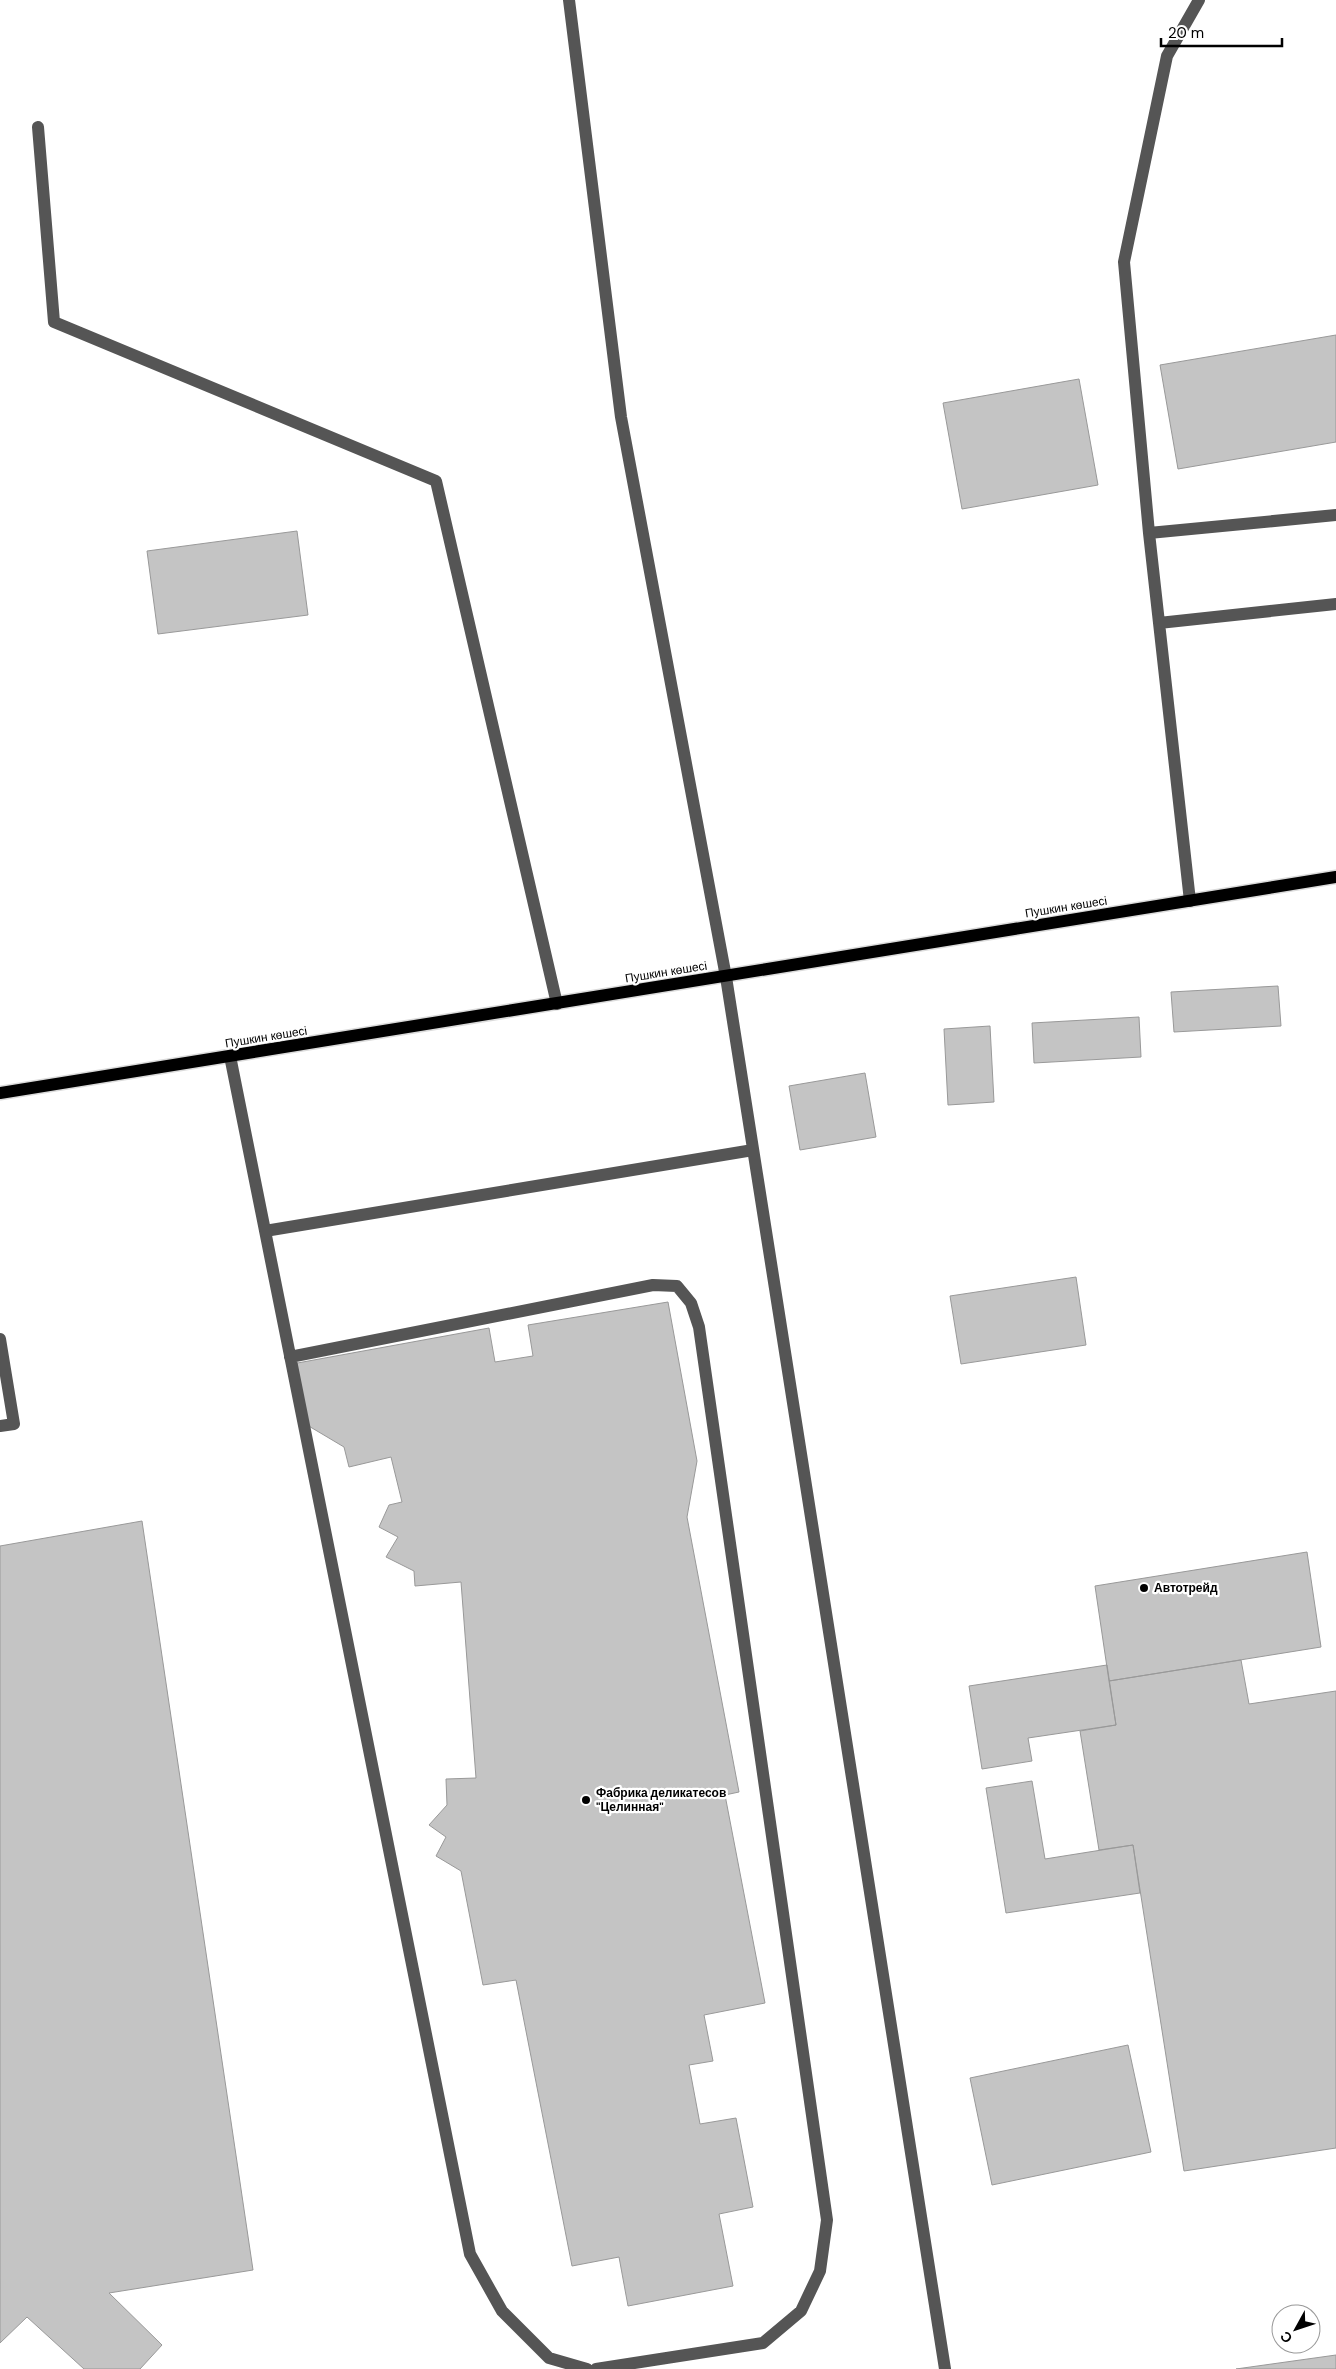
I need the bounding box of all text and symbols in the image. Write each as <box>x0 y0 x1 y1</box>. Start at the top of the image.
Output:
scale bar <box>1161 15 1282 47</box>
text: 20 m <box>1168 23 1204 43</box>
street label: Пушкин көшесі <box>1024 893 1108 921</box>
street label: Пушкин көшесі <box>624 958 708 986</box>
street label: Пушкин көшесі <box>224 1023 308 1051</box>
place label: Автотрейд <box>1154 1580 1218 1596</box>
marker: Автотрейд <box>1138 1582 1150 1594</box>
place label: Фабрика деликатесов "Целинная" <box>596 1785 726 1815</box>
marker: Фабрика деликатесов "Целинная" <box>580 1794 592 1806</box>
north arrow <box>1271 2304 1321 2354</box>
text: С <box>1276 2328 1296 2347</box>

